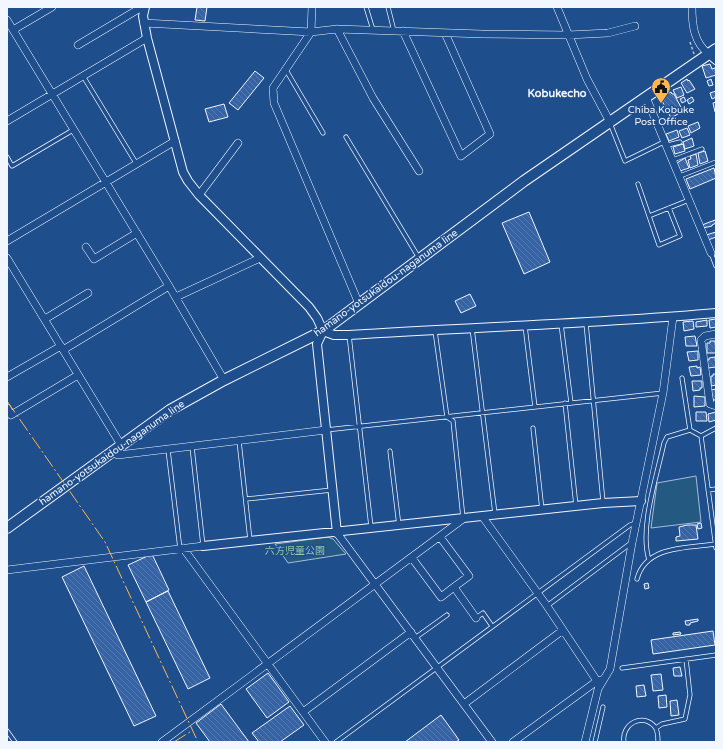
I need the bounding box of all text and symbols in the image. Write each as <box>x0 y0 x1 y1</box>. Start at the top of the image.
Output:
public building icon: Chiba Kobuke Post Office <box>650 76 672 104</box>
district label: Kobukecho <box>527 87 587 100</box>
place label: Chiba Kobuke Post Office <box>628 104 694 128</box>
street label: hamano-yotsukaidou-naganuma line <box>312 227 460 339</box>
street label: hamano-yotsukaidou-naganuma line <box>37 398 187 508</box>
park label: 六方児童公園 <box>265 545 325 557</box>

